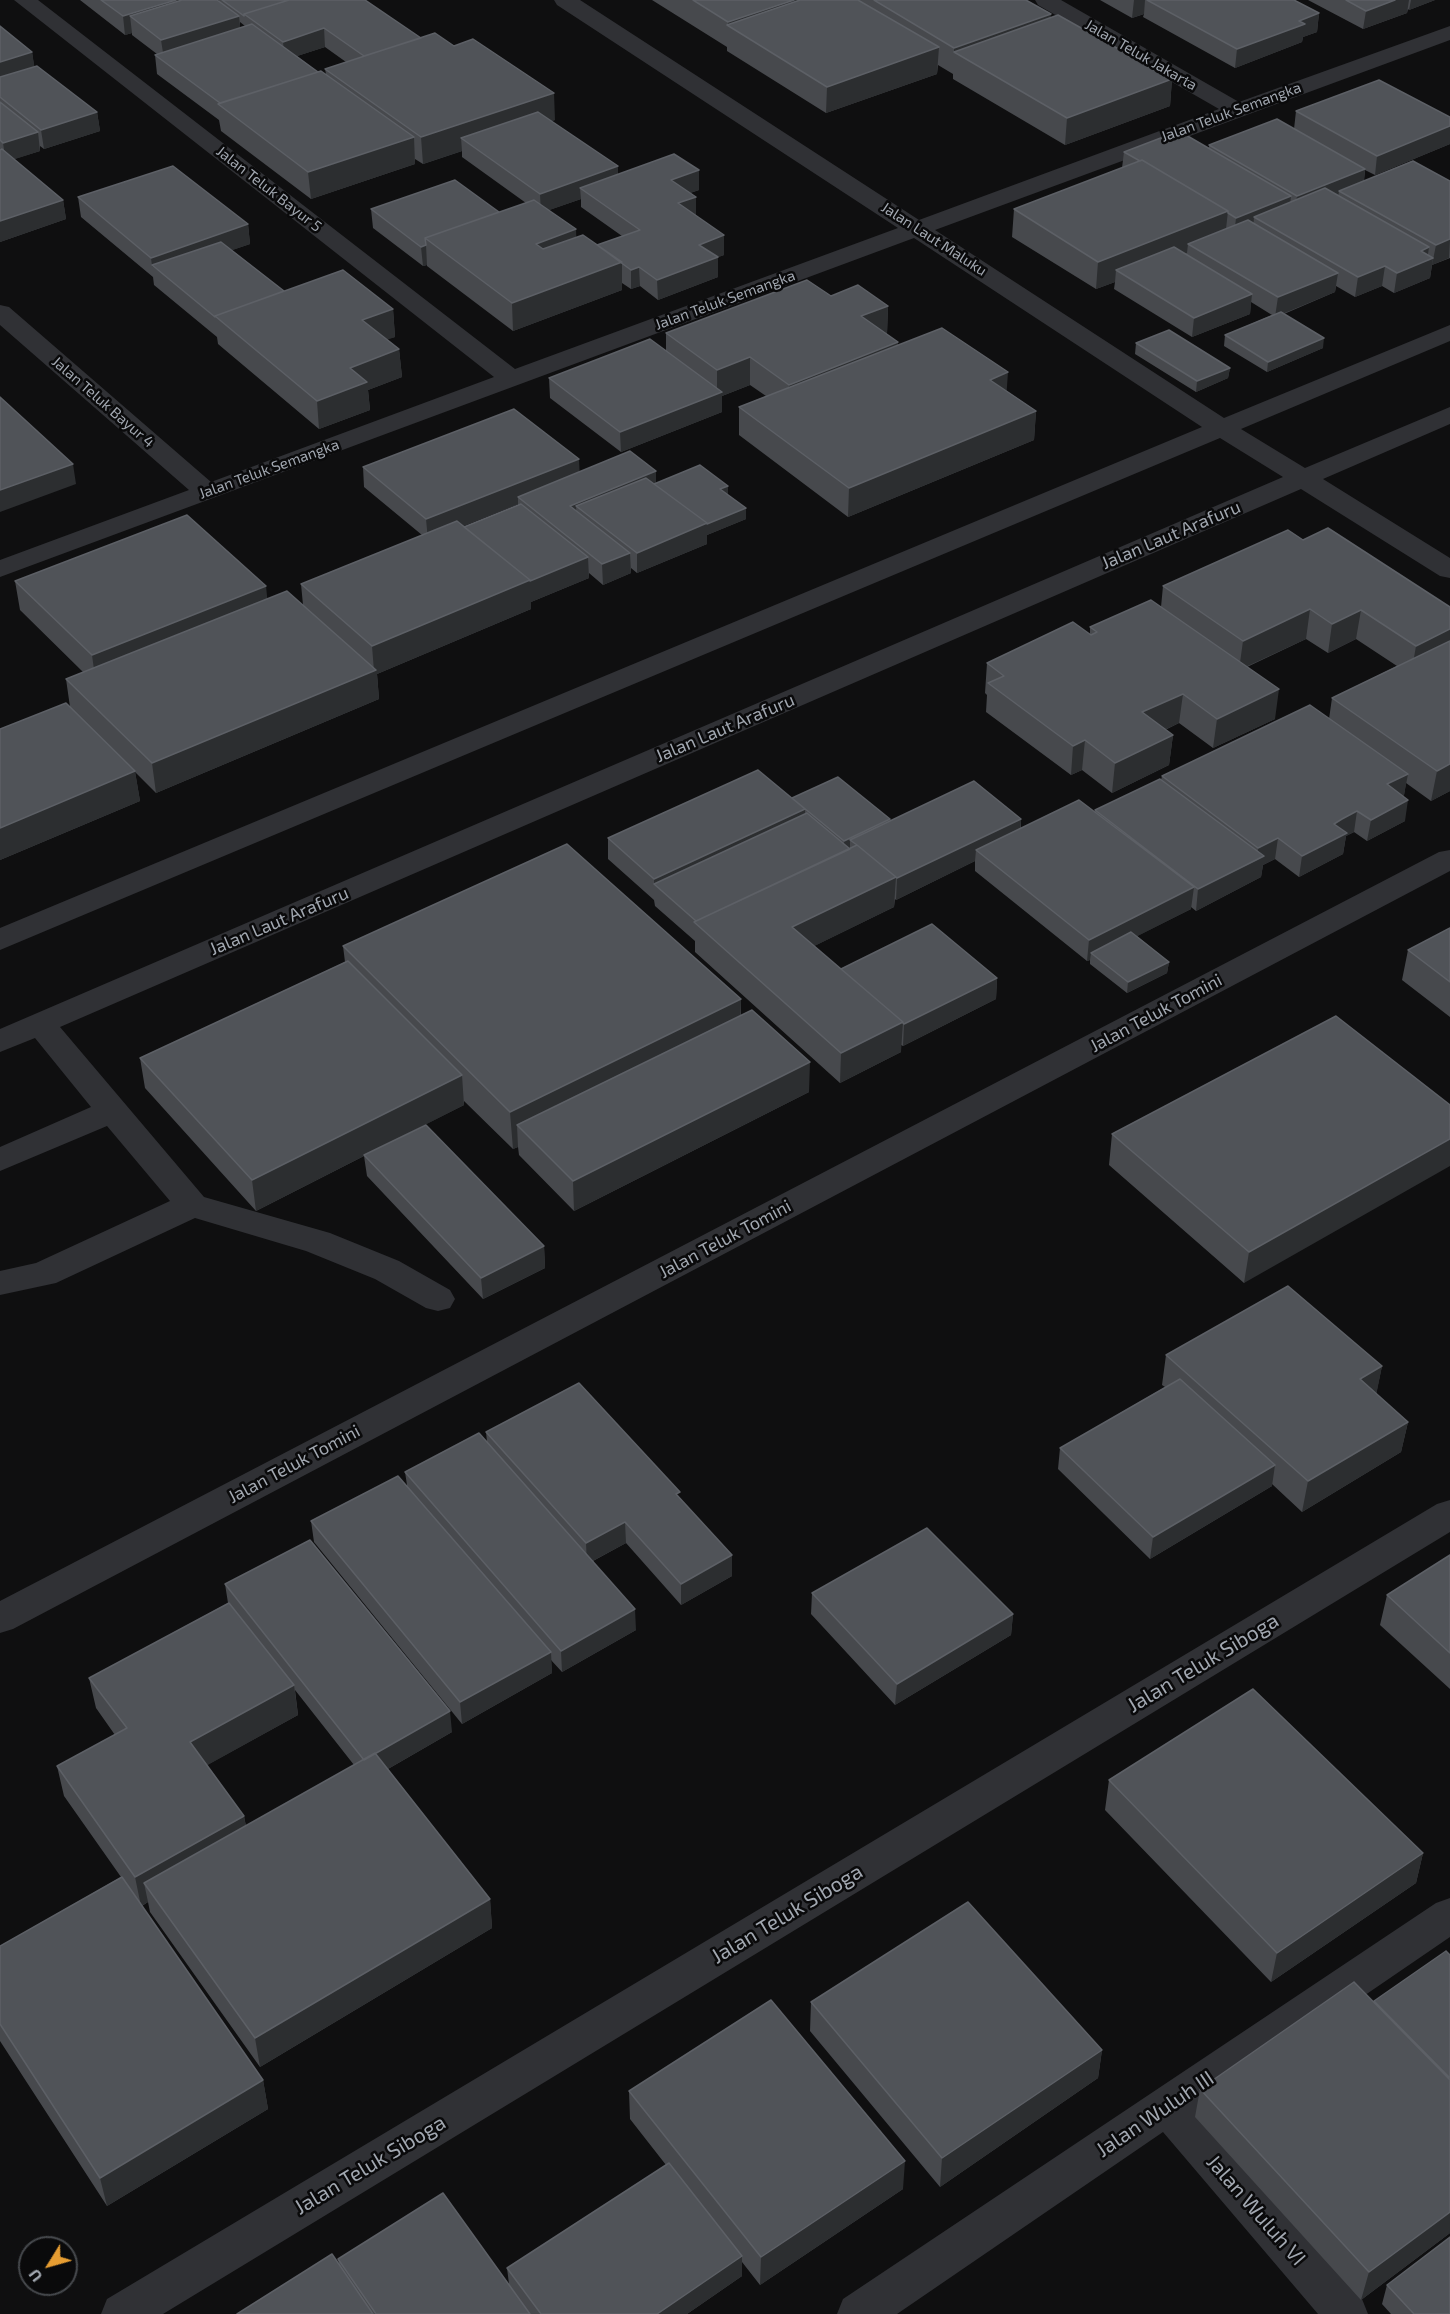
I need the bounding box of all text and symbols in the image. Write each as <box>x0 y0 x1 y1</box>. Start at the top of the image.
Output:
street label: Jalan Teluk Jakarta <box>1082 16 1200 94</box>
street label: Jalan Teluk Semangka <box>1158 78 1304 146</box>
street label: Jalan Teluk Bayur 5 <box>213 142 325 236</box>
street label: Jalan Laut Maluku <box>878 198 990 280</box>
street label: Jalan Teluk Semangka <box>652 266 798 334</box>
street label: Jalan Teluk Bayur 4 <box>48 353 158 451</box>
street label: Jalan Teluk Semangka <box>196 435 342 503</box>
street label: Jalan Laut Arafuru <box>1098 496 1244 574</box>
street label: Jalan Laut Arafuru <box>652 689 798 767</box>
street label: Jalan Laut Arafuru <box>206 882 352 960</box>
street label: Jalan Teluk Tomini <box>1086 969 1226 1057</box>
street label: Jalan Teluk Tomini <box>655 1195 795 1283</box>
street label: Jalan Teluk Tomini <box>224 1420 364 1508</box>
street label: Jalan Teluk Siboga <box>1123 1608 1283 1718</box>
street label: Jalan Teluk Siboga <box>707 1859 867 1969</box>
street label: Jalan Wuluh III <box>1091 2065 1219 2163</box>
street label: Jalan Teluk Siboga <box>290 2110 450 2220</box>
street label: Jalan Wuluh VI <box>1201 2150 1311 2270</box>
north arrow <box>18 2236 78 2296</box>
text: U <box>24 2266 46 2286</box>

